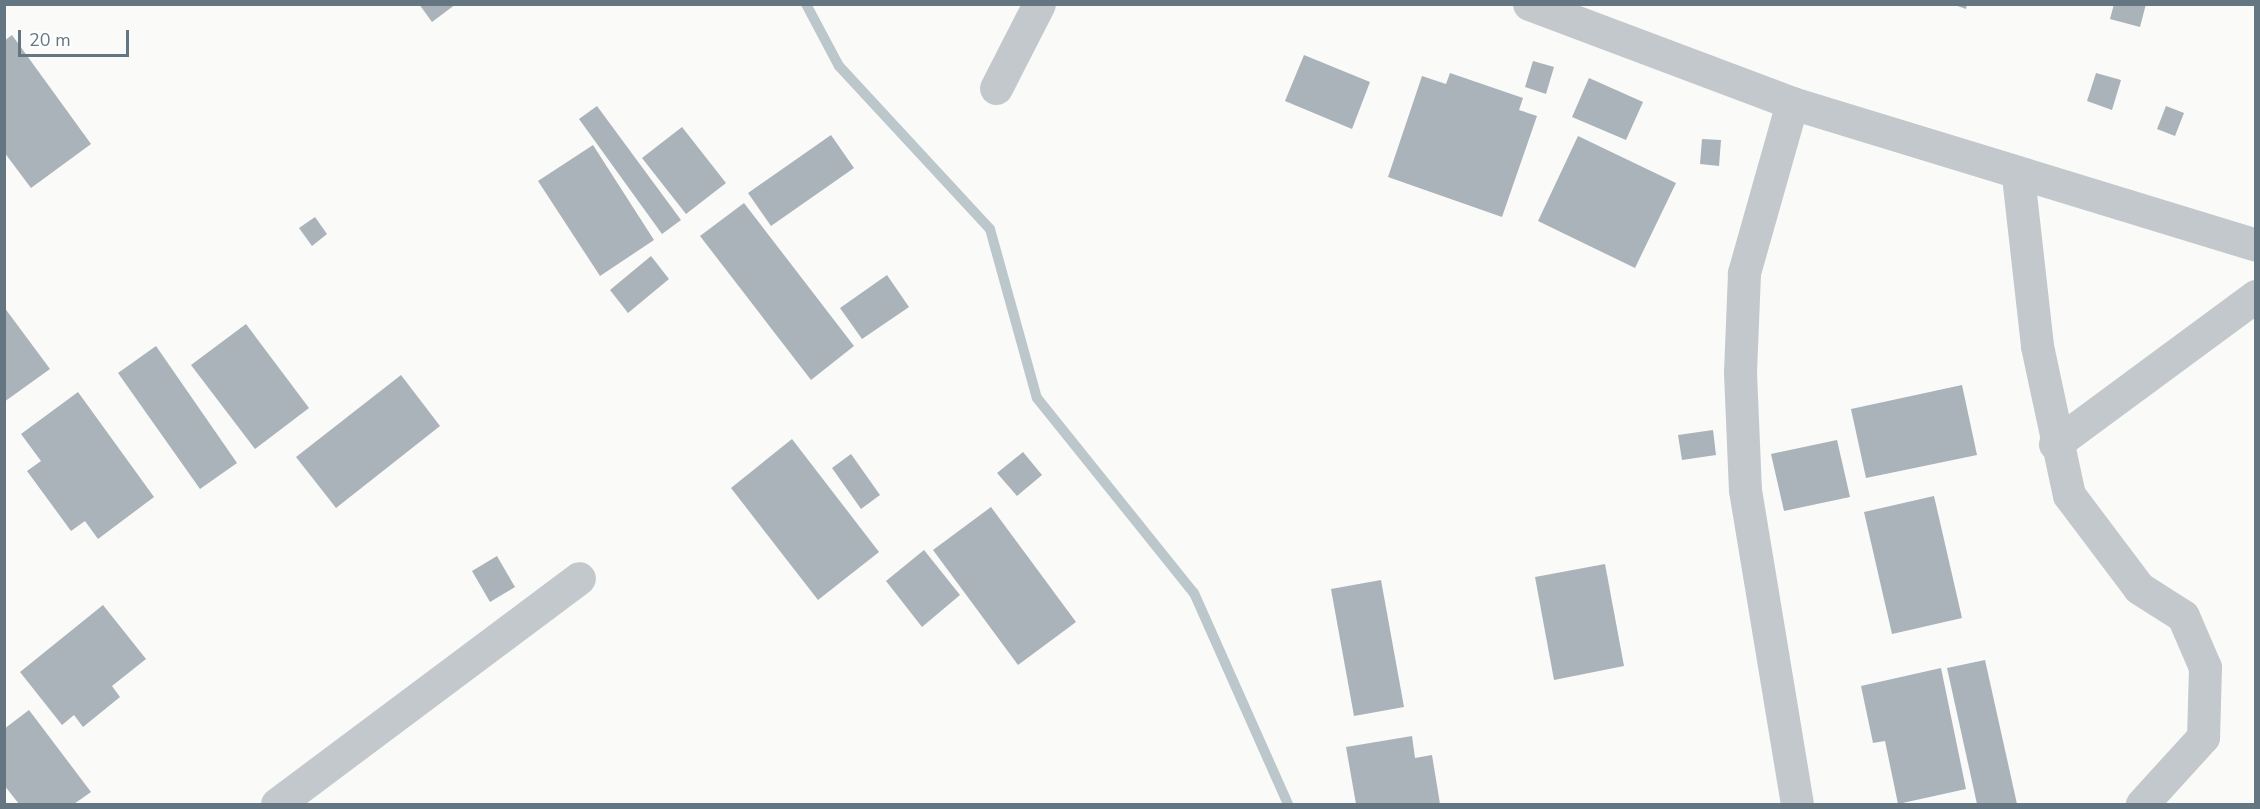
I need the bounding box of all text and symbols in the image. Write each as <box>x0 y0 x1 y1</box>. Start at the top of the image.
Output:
scale bar <box>21 18 132 56</box>
text: 20 m <box>29 28 71 52</box>

